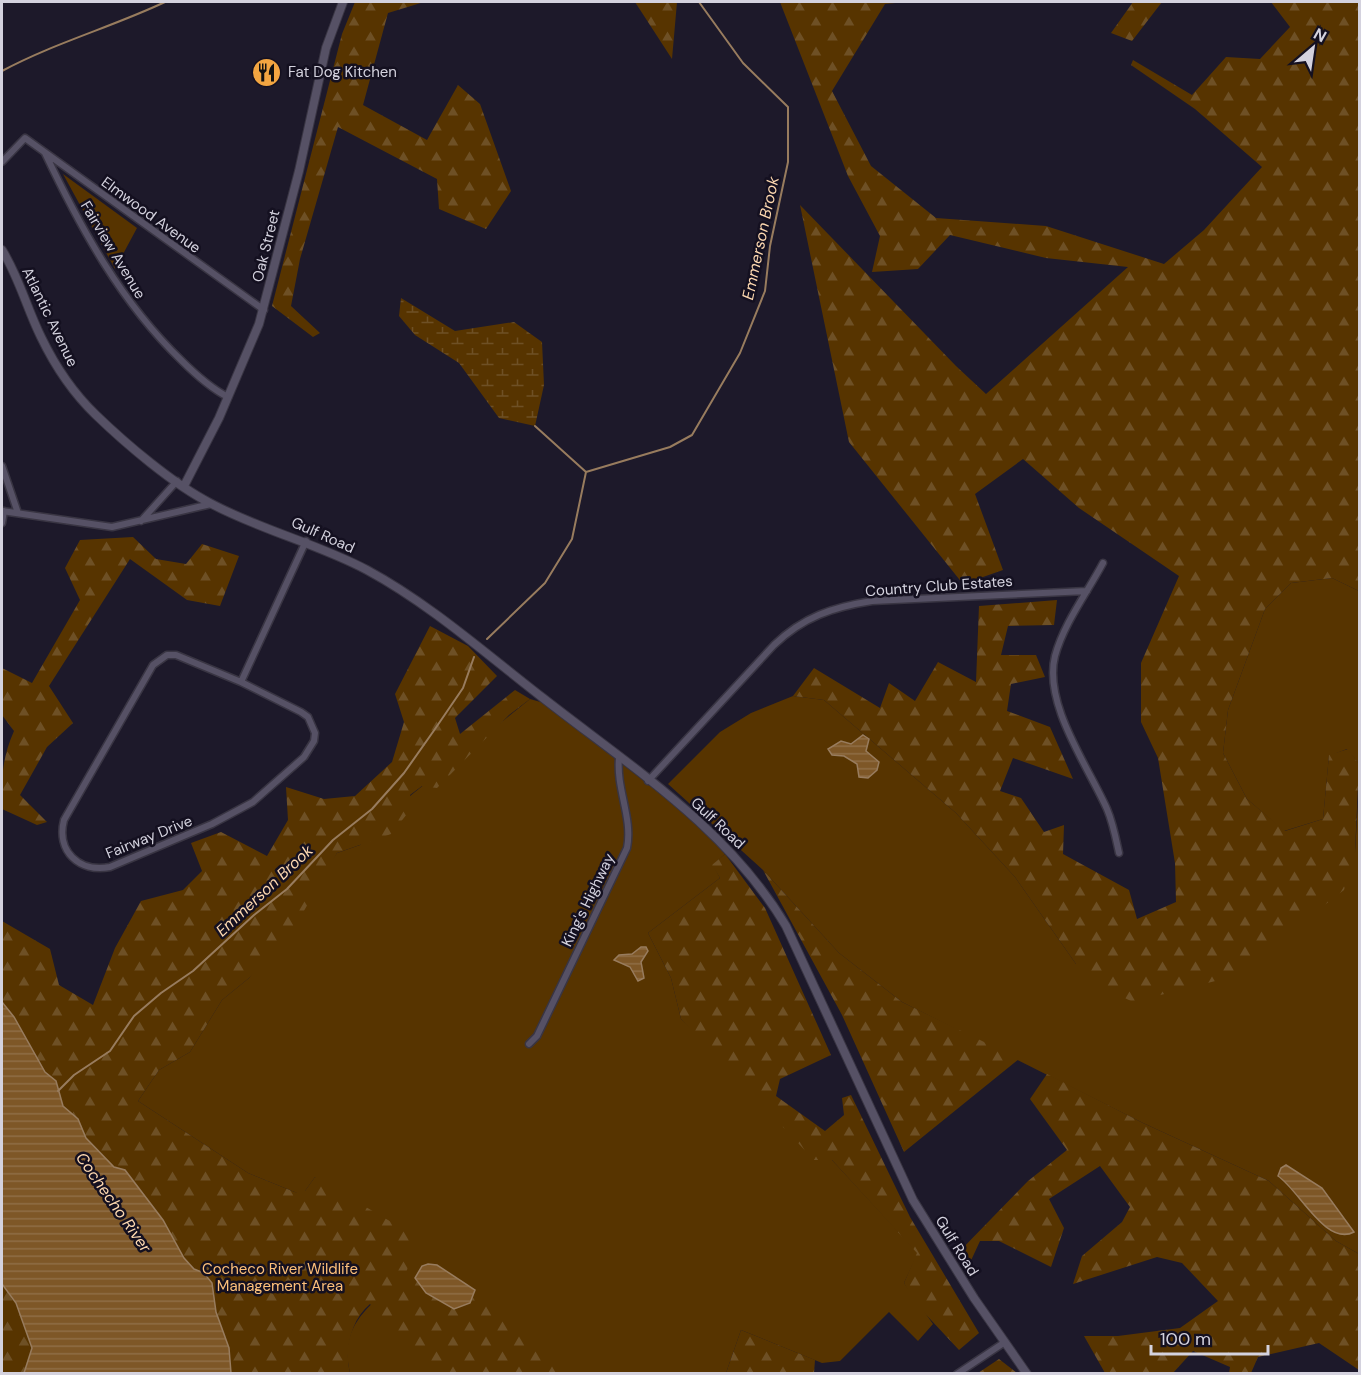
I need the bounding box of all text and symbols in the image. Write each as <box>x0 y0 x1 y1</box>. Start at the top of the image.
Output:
north arrow <box>1283 18 1343 78</box>
text: N <box>1310 23 1330 47</box>
restaurant icon: Fat Dog Kitchen <box>251 56 283 88</box>
place label: Fat Dog Kitchen <box>288 62 397 82</box>
street label: Elmwood Avenue <box>97 172 205 258</box>
water label: Emmerson Brook <box>737 174 784 302</box>
street label: Fairview Avenue <box>76 197 150 303</box>
street label: Oak Street <box>247 208 285 284</box>
street label: Atlantic Avenue <box>17 264 83 370</box>
street label: Gulf Road <box>288 512 358 558</box>
street label: Country Club Estates <box>865 571 1013 601</box>
street label: Gulf Road <box>687 793 749 853</box>
street label: Fairway Drive <box>103 811 195 863</box>
water label: Emmerson Brook <box>211 839 318 941</box>
street label: King's Highway <box>557 849 620 950</box>
water label: Cochecho River <box>71 1148 157 1257</box>
street label: Gulf Road <box>931 1212 983 1280</box>
park label: Cocheco River Wildlife Management Area <box>202 1259 358 1296</box>
scale bar <box>1151 1318 1268 1356</box>
text: 100 m <box>1160 1327 1211 1351</box>

